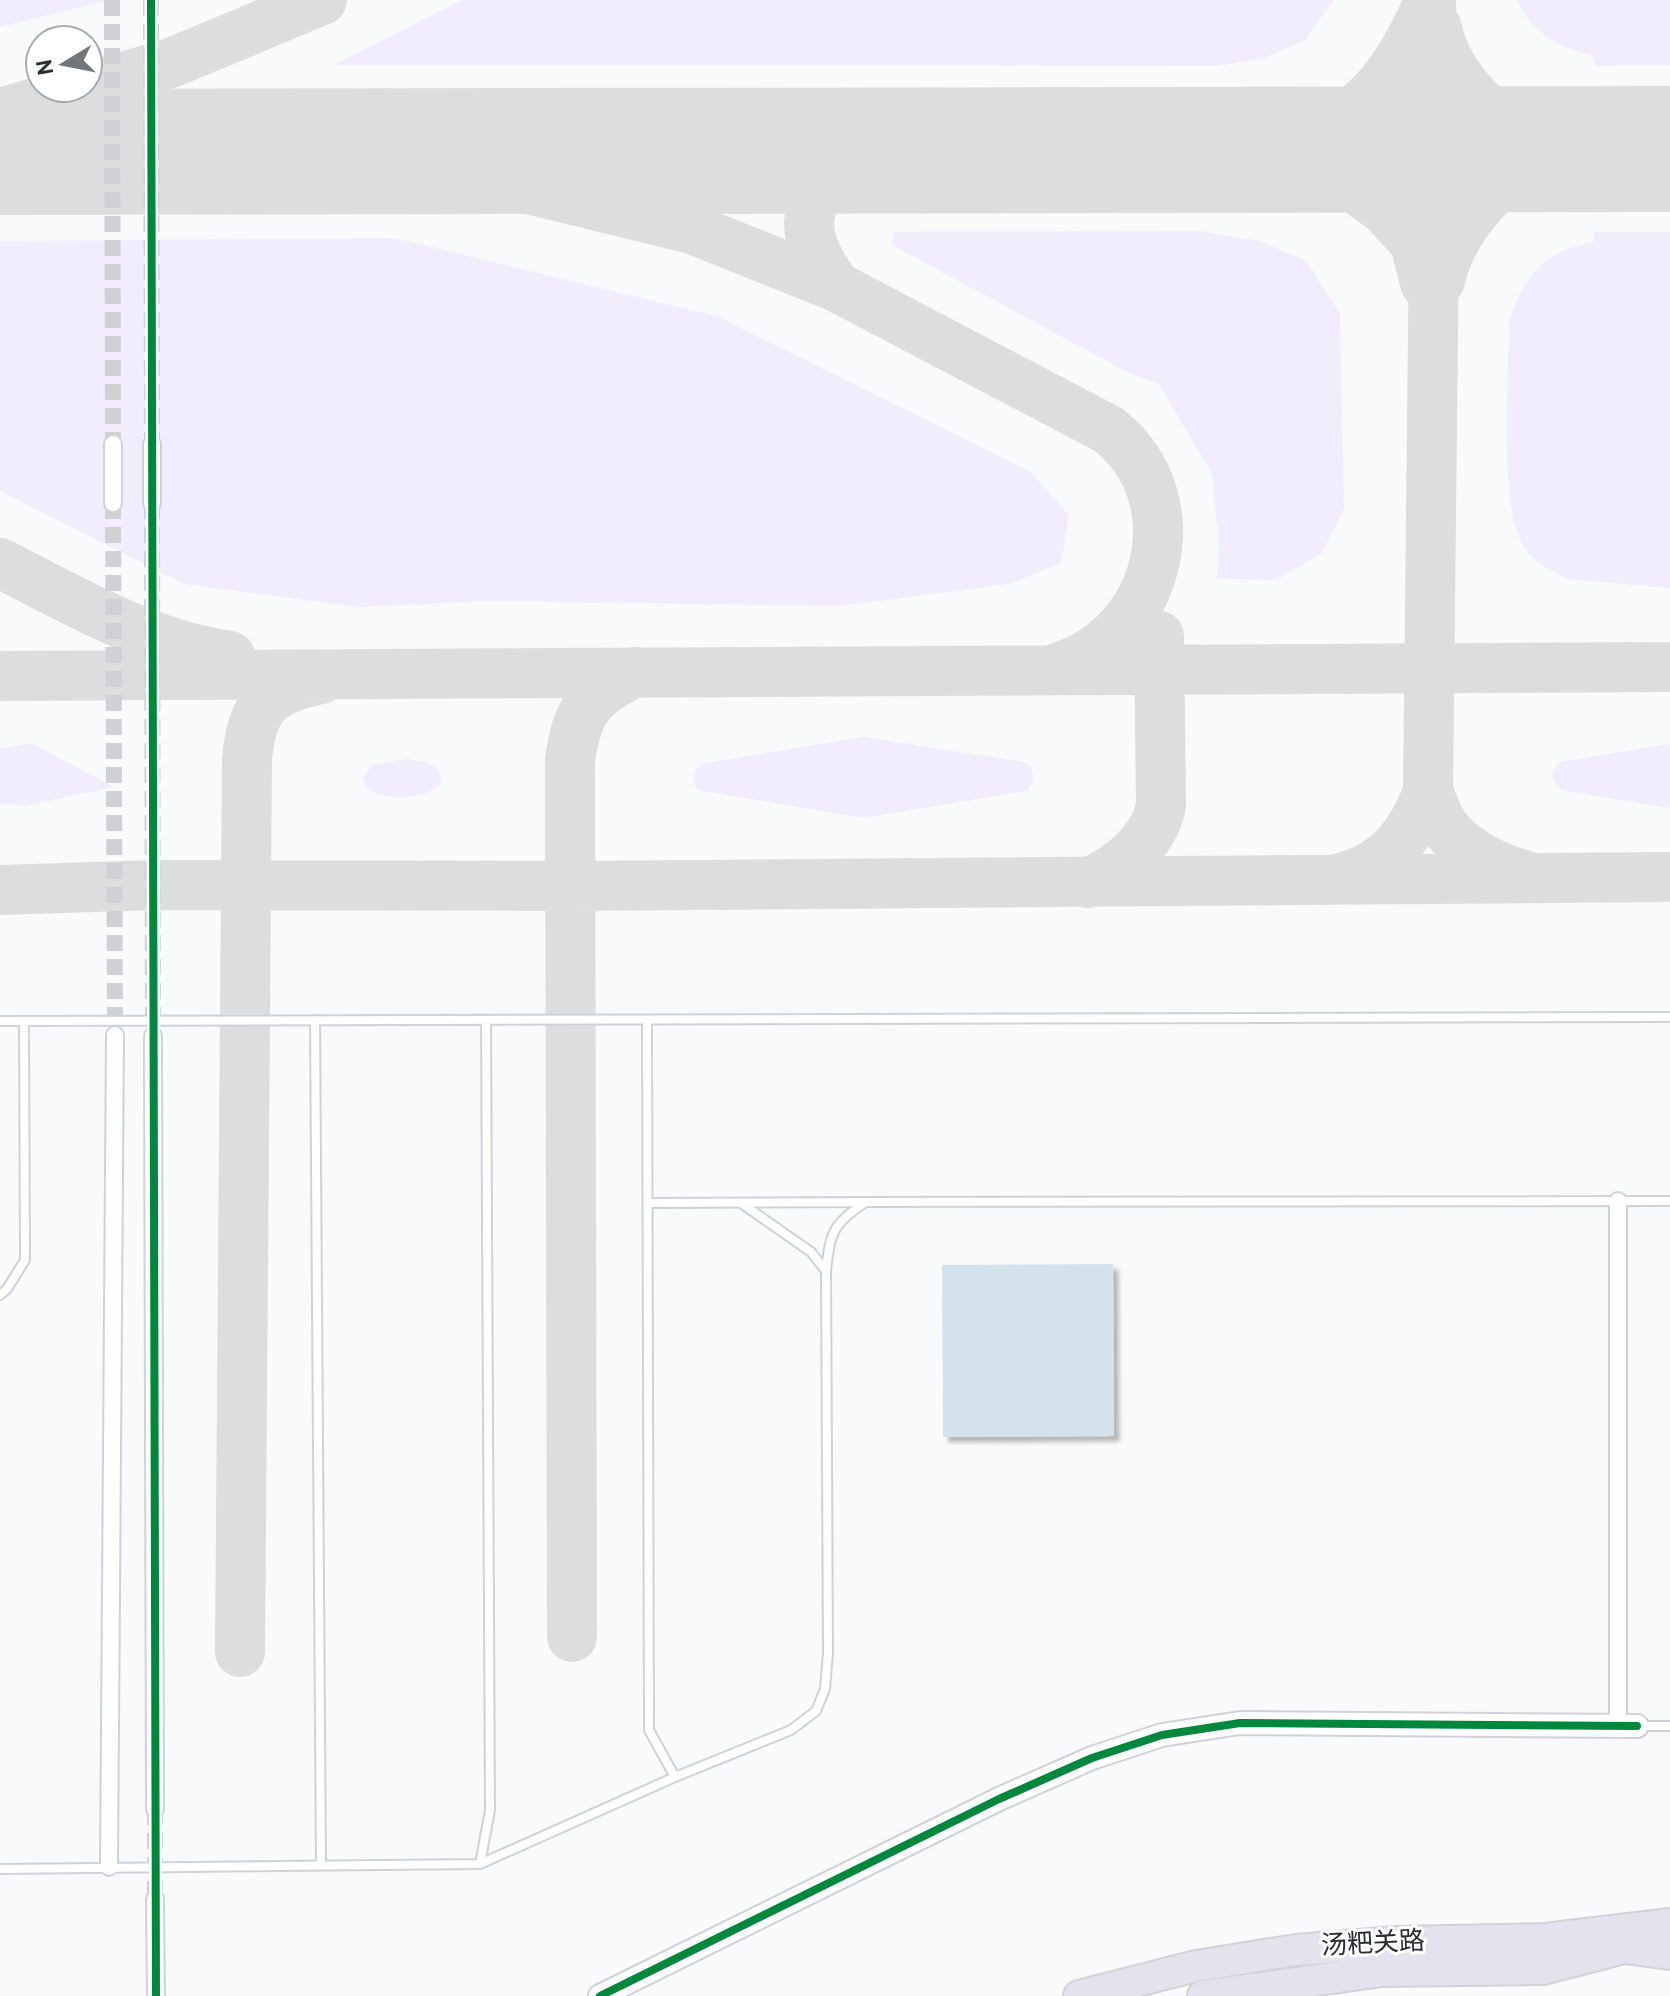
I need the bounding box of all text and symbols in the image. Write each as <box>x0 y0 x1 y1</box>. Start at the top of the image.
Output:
north arrow <box>24 24 104 104</box>
text: N <box>32 57 61 77</box>
street label: 汤粑关路 <box>1320 1926 1426 1964</box>

